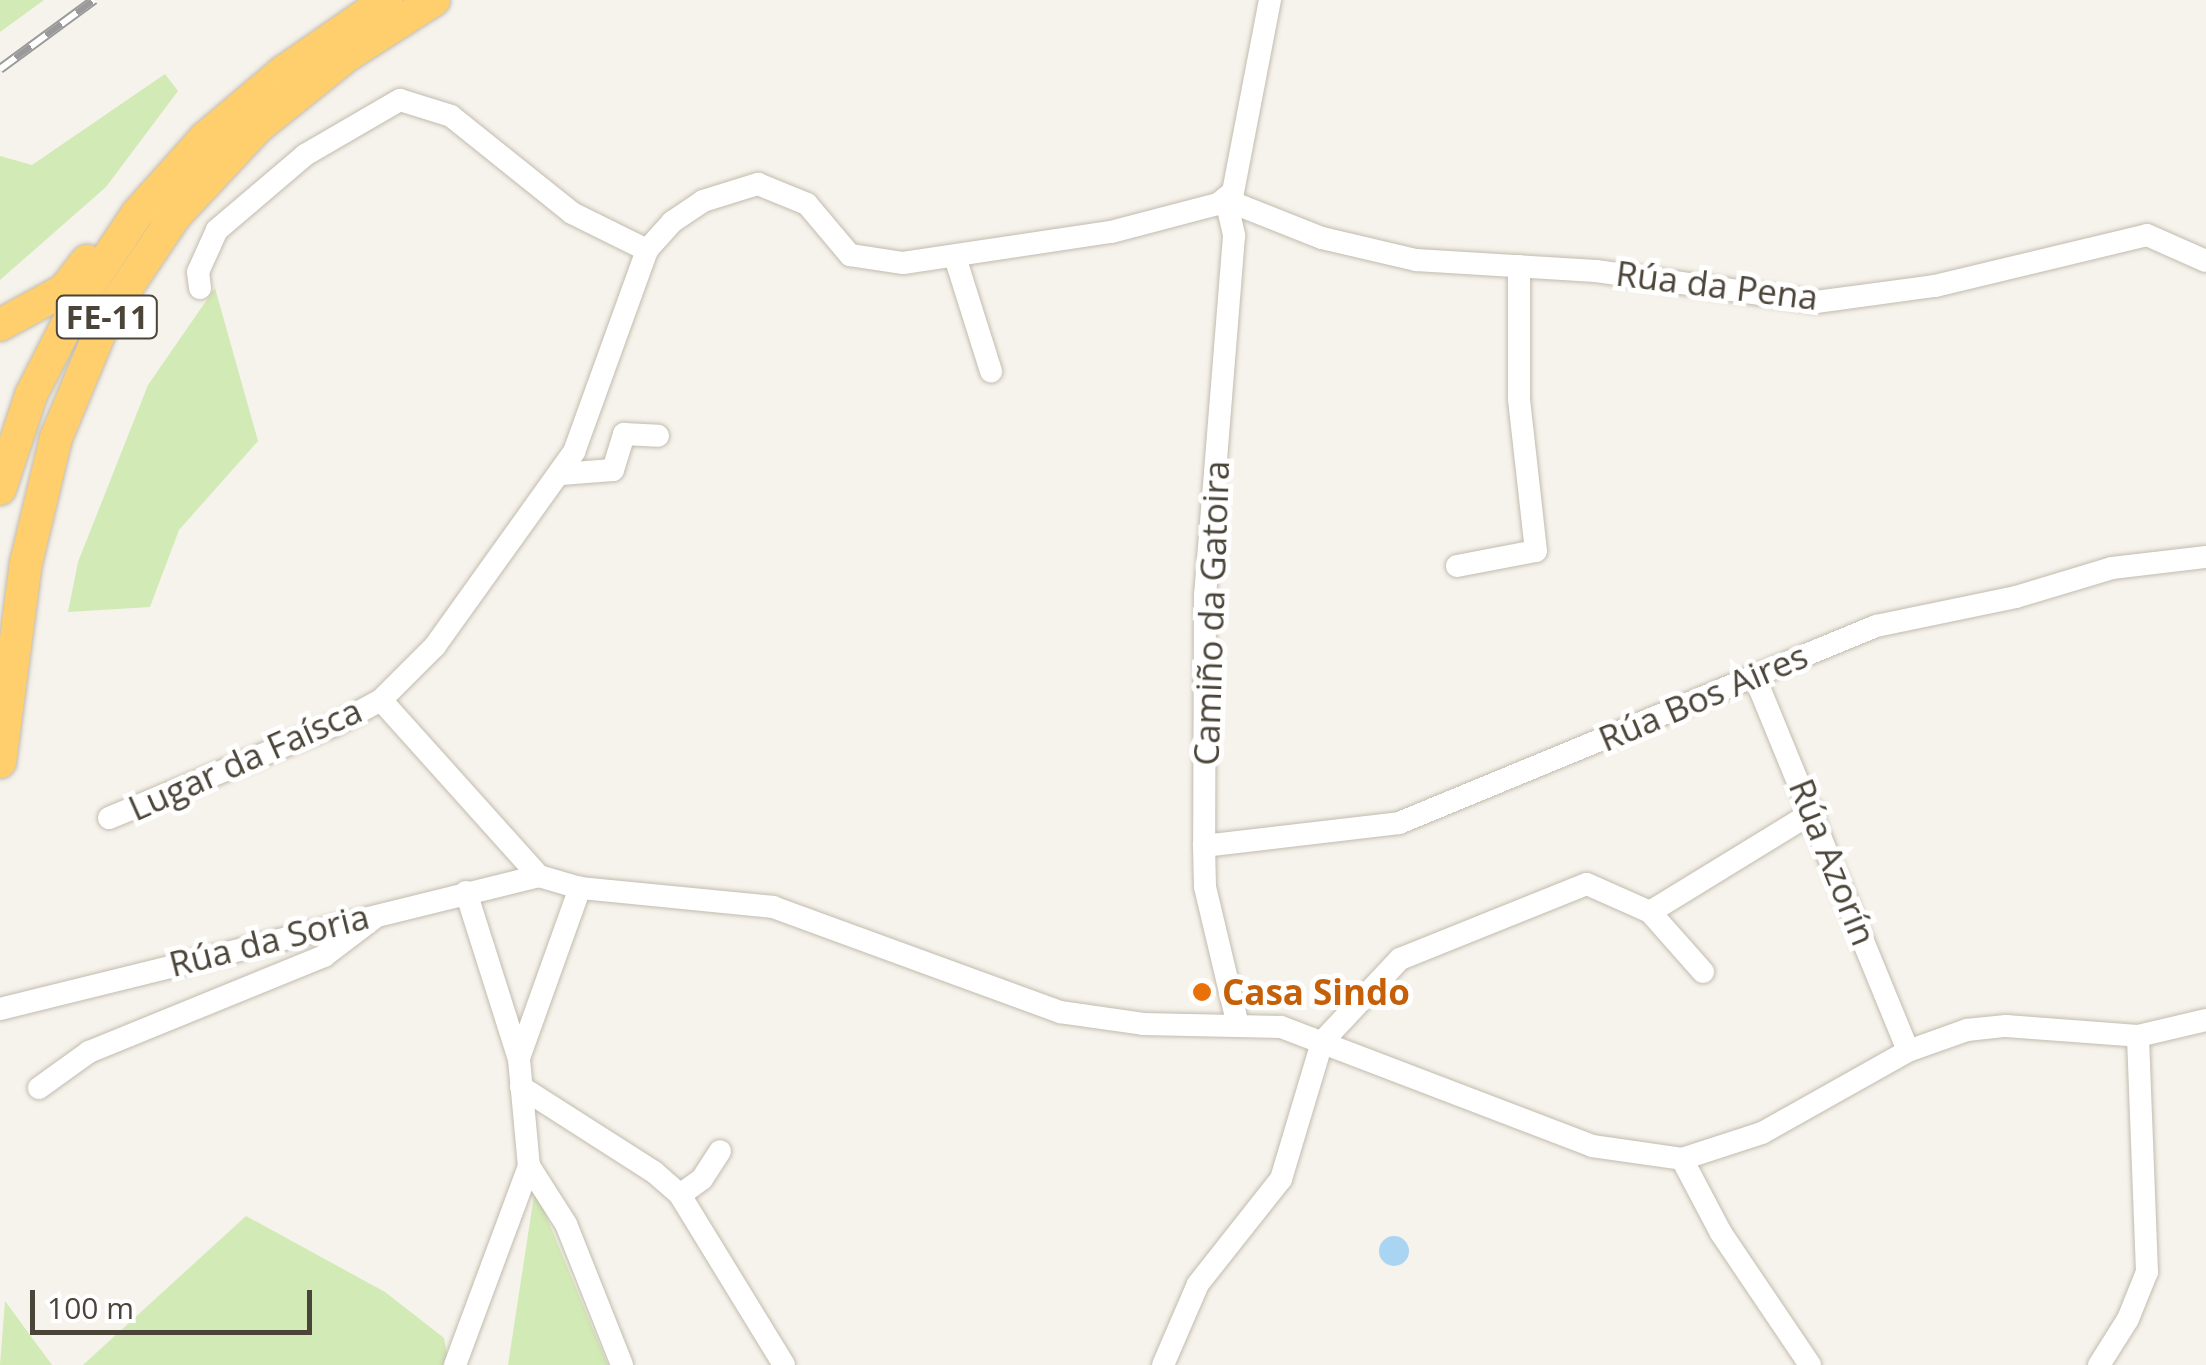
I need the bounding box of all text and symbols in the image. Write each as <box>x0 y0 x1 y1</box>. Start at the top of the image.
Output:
street label: Rúa da Pena <box>1614 252 1820 318</box>
road number: FE-11 <box>54 290 160 344</box>
street label: Camiño da Gatoira <box>1185 460 1237 766</box>
street label: Rúa Bos Aires <box>1592 634 1814 760</box>
street label: Lugar da Faísca <box>122 689 368 829</box>
street label: Rúa Azorín <box>1781 773 1885 951</box>
street label: Rúa da Soria <box>165 895 373 985</box>
place label: Casa Sindo <box>1222 971 1410 1013</box>
marker: Casa Sindo <box>1191 981 1213 1003</box>
scale bar <box>35 1270 318 1332</box>
text: 100 m <box>47 1287 134 1328</box>

